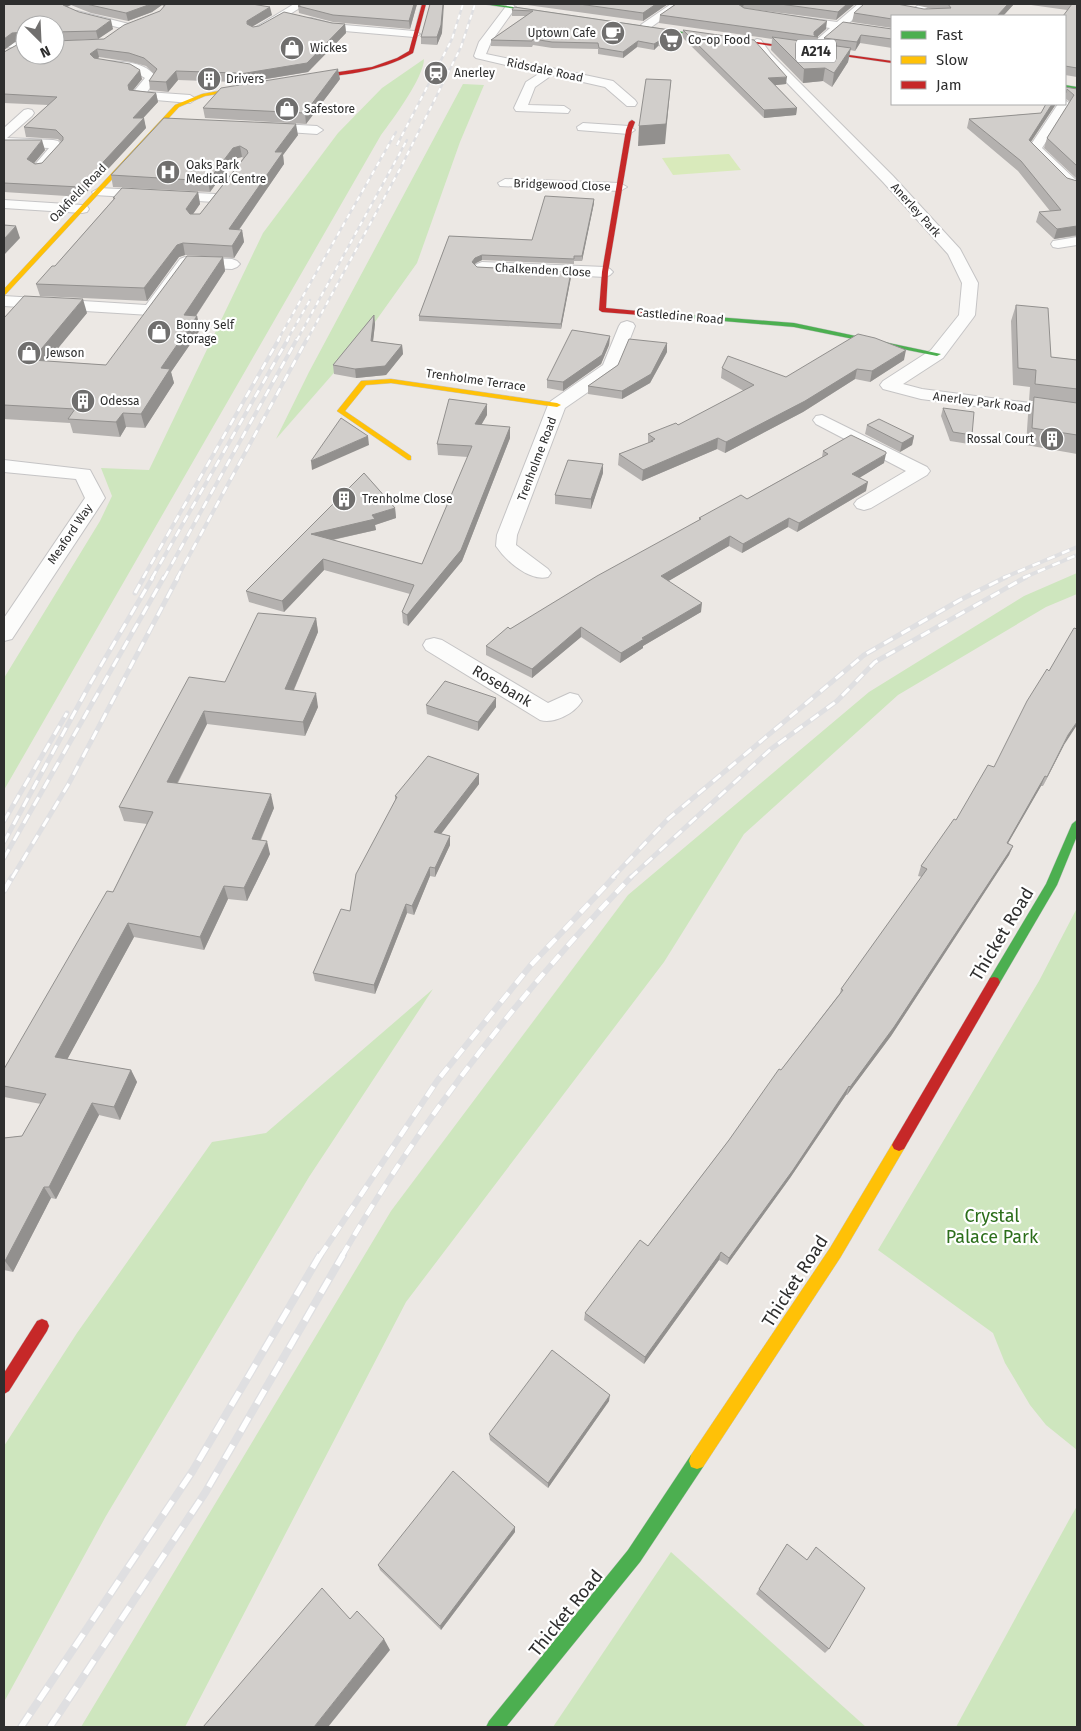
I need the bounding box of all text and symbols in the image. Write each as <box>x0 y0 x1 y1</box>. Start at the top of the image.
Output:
north arrow <box>15 15 65 65</box>
legend <box>891 15 1066 105</box>
cafe icon: Uptown Cafe <box>600 20 626 46</box>
place label: Uptown Cafe <box>527 26 596 40</box>
text: Fast <box>936 26 963 44</box>
supermarket icon: Co-op Food <box>658 27 684 53</box>
place label: Co-op Food <box>688 33 750 47</box>
shop icon: Wickes <box>279 35 305 61</box>
road number: A214 <box>796 40 836 62</box>
place label: Wickes <box>310 41 348 55</box>
text: N <box>37 42 53 61</box>
text: Slow <box>936 51 968 69</box>
street label: Ridsdale Road <box>505 55 585 85</box>
station icon: Anerley <box>423 60 449 86</box>
building icon: Drivers <box>196 66 222 92</box>
place label: Anerley <box>454 66 495 80</box>
place label: Drivers <box>226 72 265 86</box>
text: Jam <box>936 76 962 94</box>
shop icon: Safestore <box>274 96 300 122</box>
place label: Safestore <box>304 102 355 116</box>
place label: Oaks Park Medical Centre <box>186 158 266 186</box>
hospital icon: Oaks Park Medical Centre <box>155 159 181 185</box>
street label: Oakfield Road <box>47 161 109 225</box>
street label: Bridgewood Close <box>513 176 611 194</box>
street label: Anerley Park <box>888 180 944 240</box>
street label: Chalkenden Close <box>495 260 591 280</box>
street label: Castledine Road <box>636 305 724 327</box>
place label: Bonny Self Storage <box>176 318 235 346</box>
shop icon: Bonny Self Storage <box>146 319 172 345</box>
shop icon: Jewson <box>16 340 42 366</box>
place label: Jewson <box>46 346 84 360</box>
street label: Trenholme Terrace <box>425 366 527 394</box>
building icon: Odessa <box>70 388 96 414</box>
street label: Anerley Park Road <box>932 389 1032 415</box>
place label: Odessa <box>100 394 140 408</box>
street label: Trenholme Road <box>515 415 559 503</box>
building icon: Rossal Court <box>1039 426 1065 452</box>
place label: Rossal Court <box>966 432 1035 446</box>
building icon: Trenholme Close <box>331 486 357 512</box>
place label: Trenholme Close <box>362 492 452 506</box>
street label: Meaford Way <box>45 501 95 567</box>
street label: Rosebank <box>469 661 535 711</box>
street label: Thicket Road <box>965 883 1039 985</box>
park label: Crystal Palace Park <box>946 1205 1039 1248</box>
street label: Thicket Road <box>757 1231 833 1331</box>
street label: Thicket Road <box>524 1565 608 1661</box>

